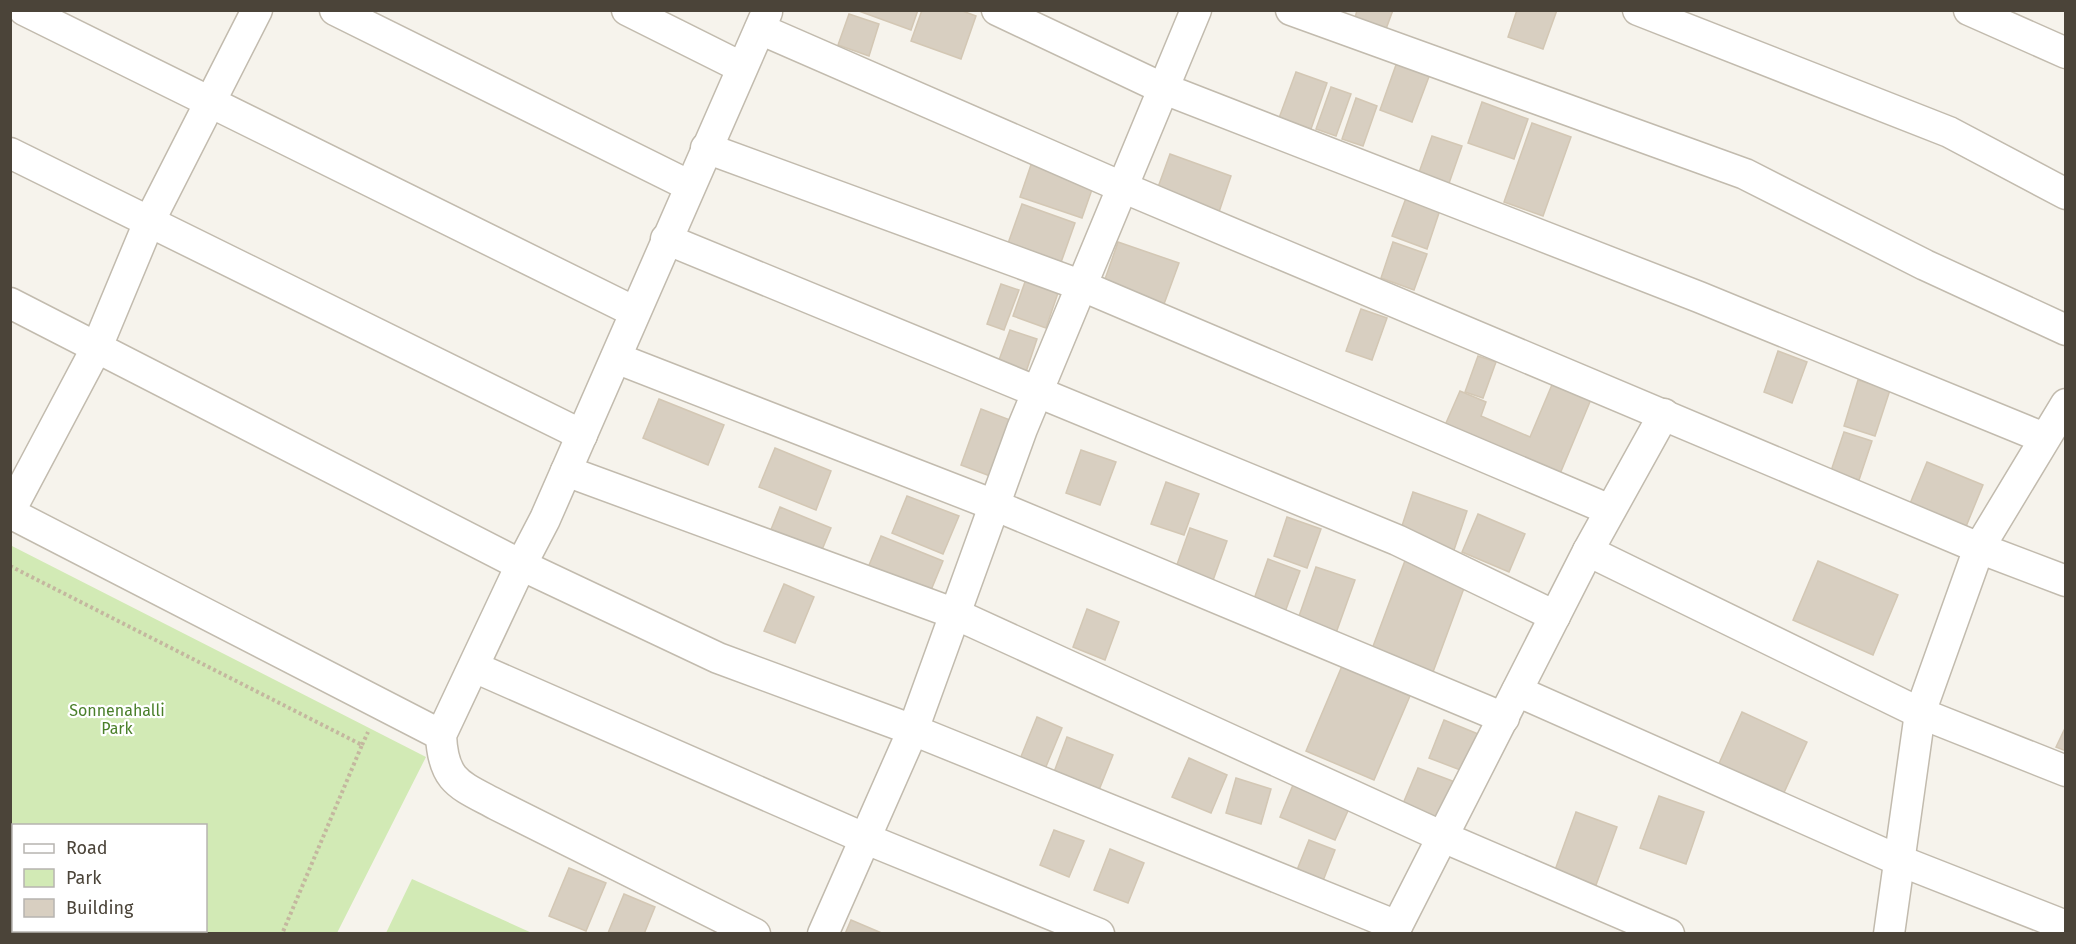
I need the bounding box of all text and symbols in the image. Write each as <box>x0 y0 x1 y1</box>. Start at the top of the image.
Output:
park label: Sonnenahalli Park <box>69 701 165 738</box>
legend <box>12 824 207 932</box>
text: Road <box>66 837 108 859</box>
text: Park <box>66 867 102 889</box>
text: Building <box>66 897 134 919</box>

